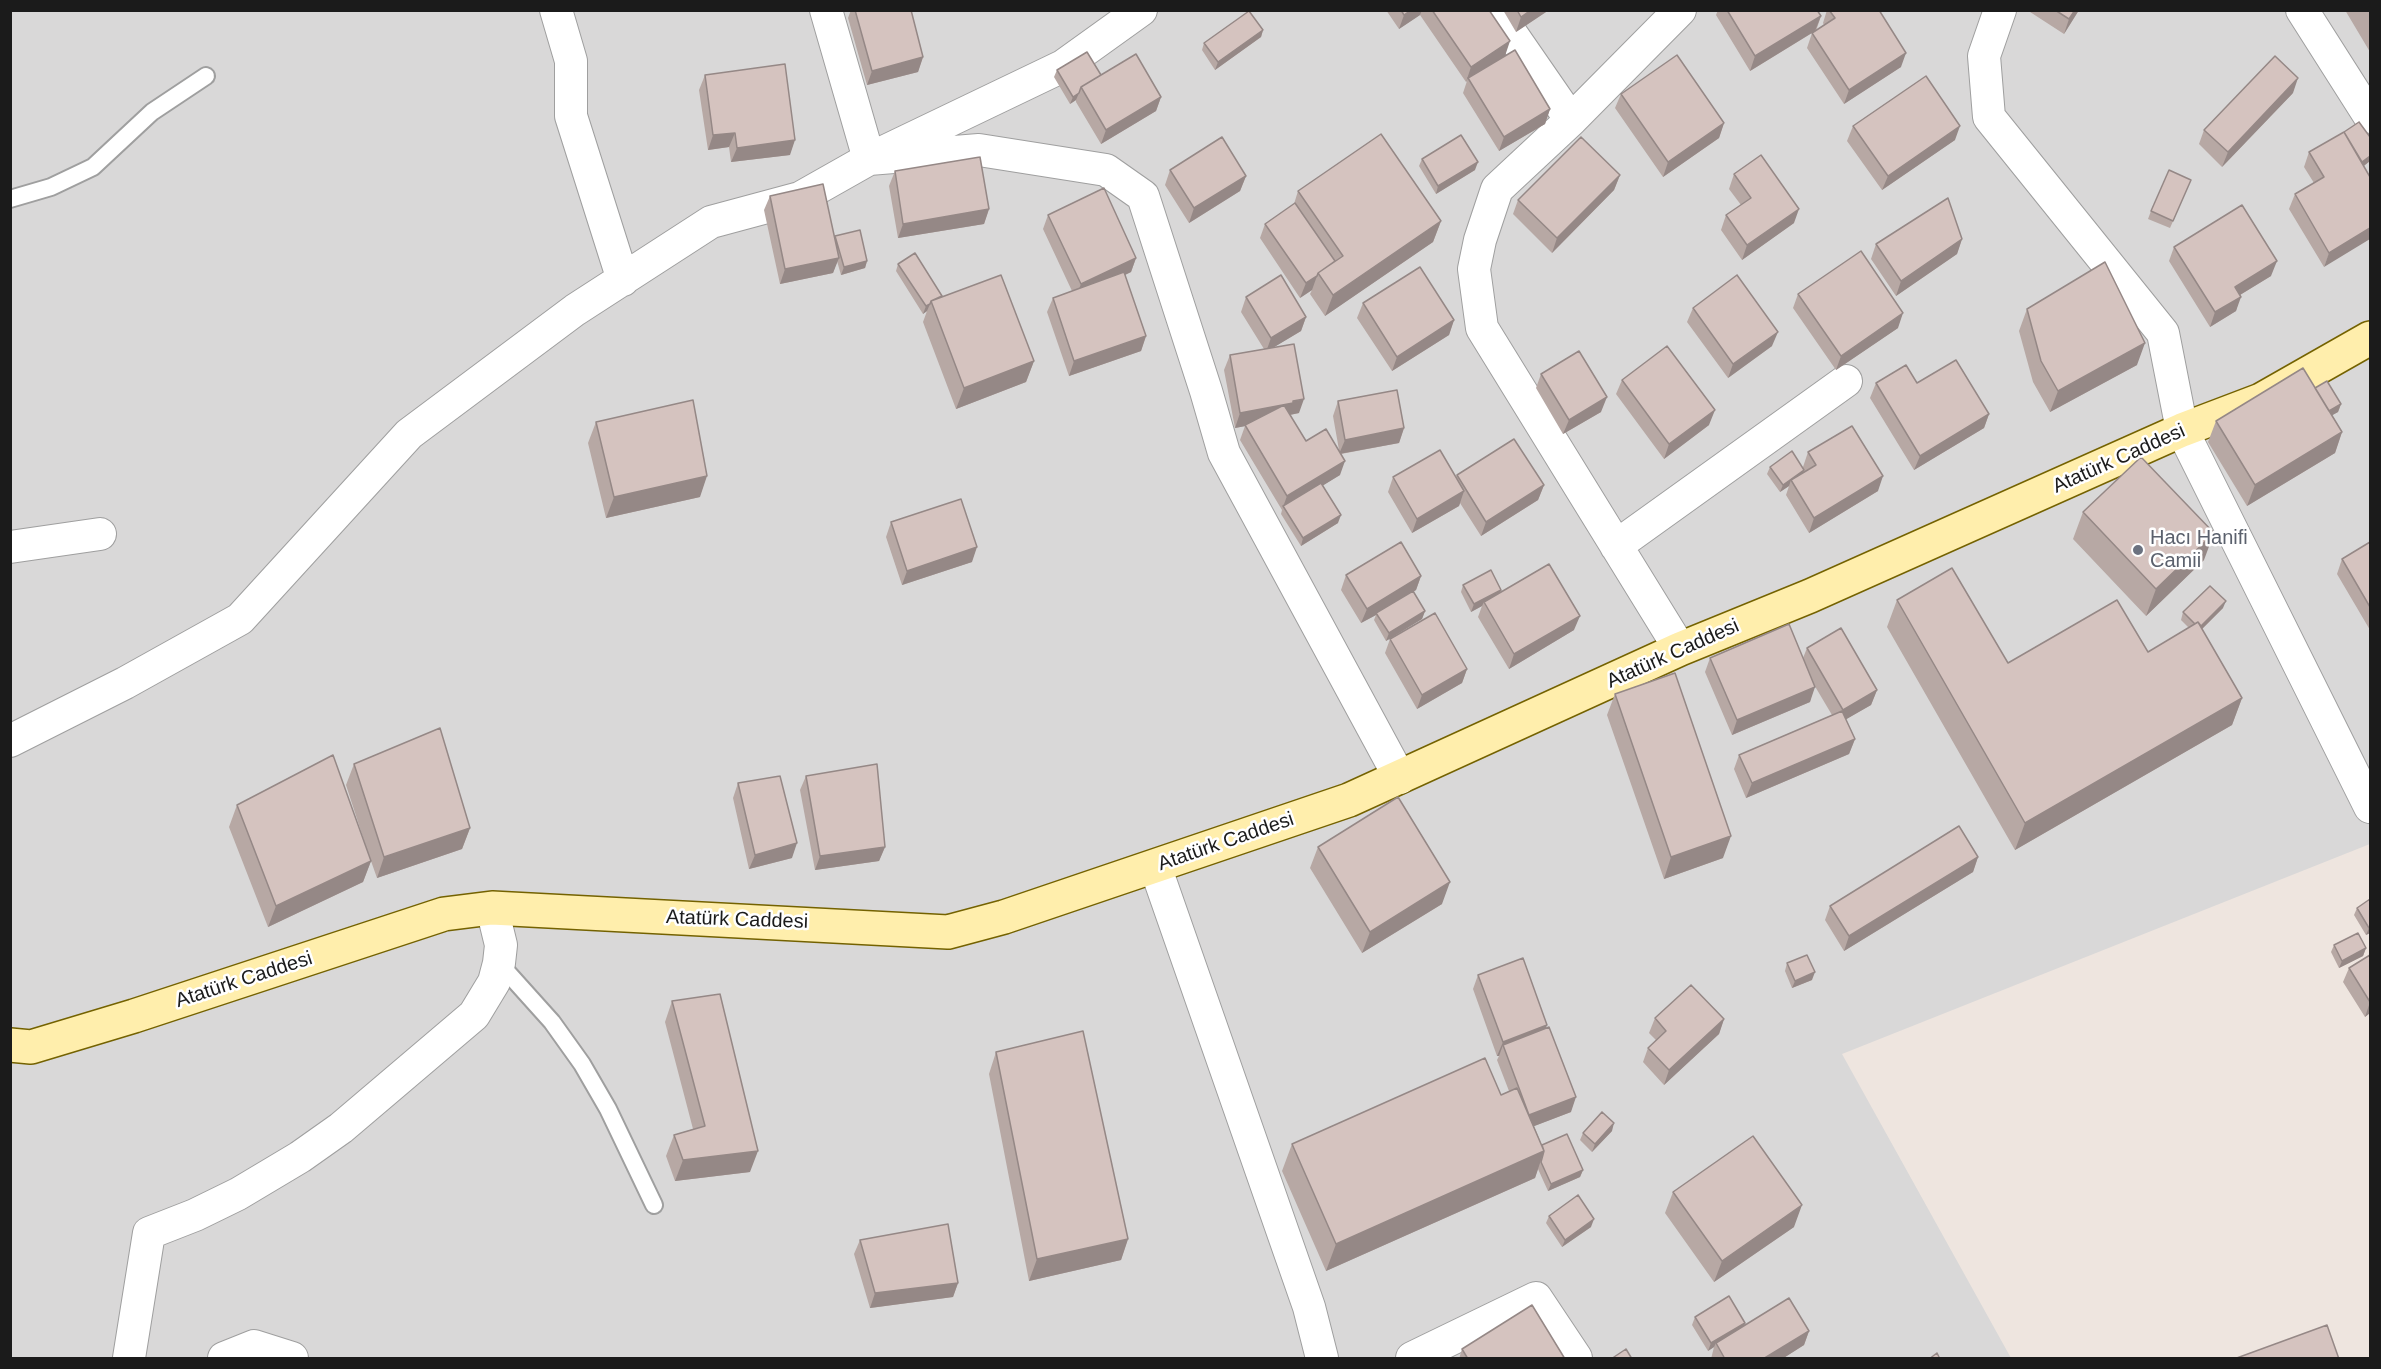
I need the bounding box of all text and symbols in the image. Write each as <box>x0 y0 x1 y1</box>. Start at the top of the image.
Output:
street label: Atatürk Caddesi <box>2049 419 2189 499</box>
place label: Hacı Hanifi Camii <box>2150 526 2248 573</box>
marker: Hacı Hanifi Camii <box>2131 543 2145 557</box>
street label: Atatürk Caddesi <box>1603 614 1743 694</box>
street label: Atatürk Caddesi <box>1155 807 1297 877</box>
street label: Atatürk Caddesi <box>665 906 809 934</box>
street label: Atatürk Caddesi <box>173 947 315 1013</box>

